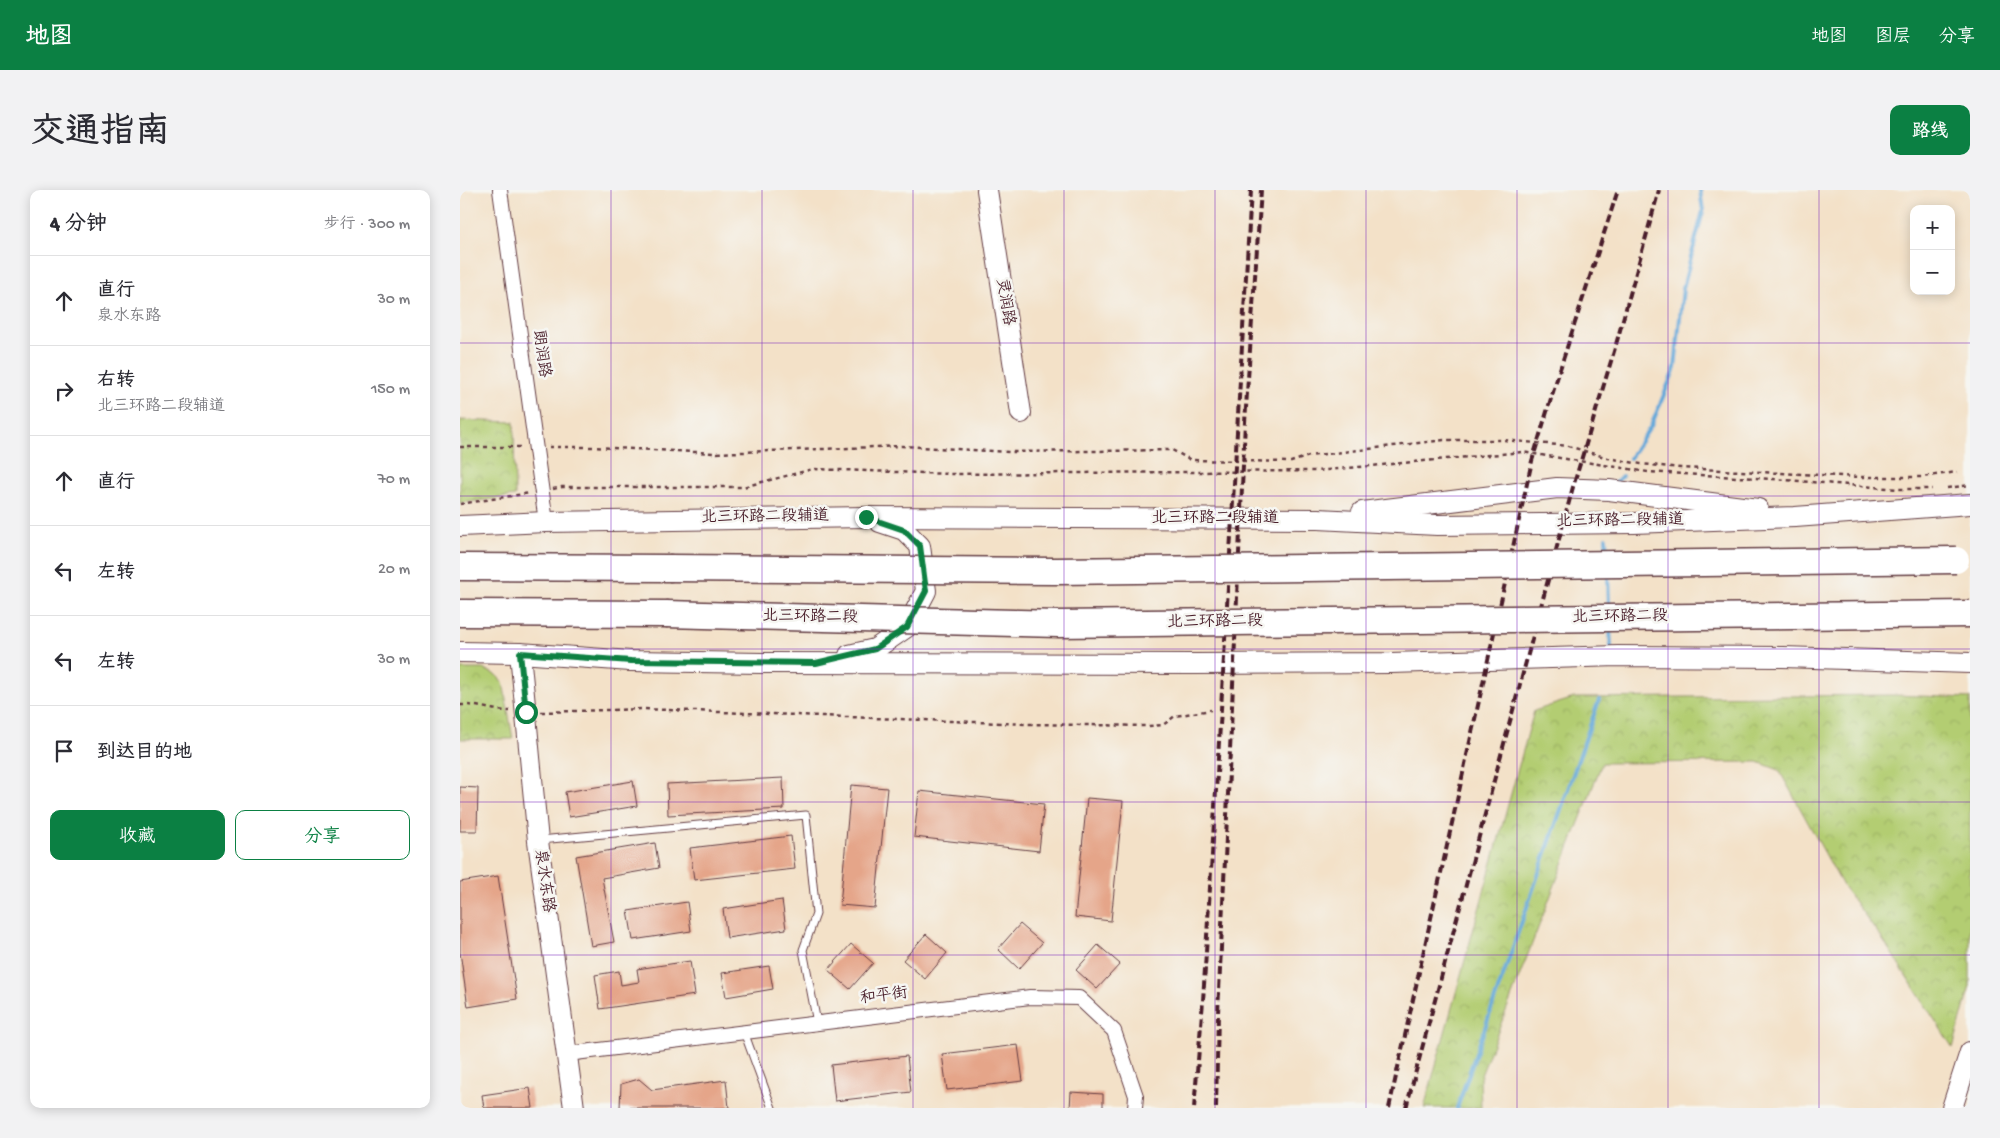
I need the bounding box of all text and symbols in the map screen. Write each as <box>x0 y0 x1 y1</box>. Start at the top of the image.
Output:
text: 地图 <box>25 24 73 53</box>
text: 地图 <box>1811 27 1847 48</box>
text: 图层 <box>1875 27 1911 48</box>
text: 分享 <box>1939 27 1975 48</box>
button: 路线 <box>1890 105 1970 155</box>
text: 交通指南 <box>30 114 170 155</box>
map controls <box>1910 205 1955 295</box>
button: + <box>1910 205 1955 250</box>
text: 4 分钟 <box>50 213 107 238</box>
text: 步行 · 300 m <box>324 216 410 235</box>
button: − <box>1910 250 1955 295</box>
street label: 灵润路 <box>991 276 1019 327</box>
text: 直行 <box>97 280 135 303</box>
icon: ahead <box>50 287 78 315</box>
text: 30 m <box>377 291 410 310</box>
text: 泉水东路 <box>97 308 161 327</box>
street label: 朗润路 <box>527 329 555 379</box>
text: 右转 <box>97 370 135 393</box>
icon: right <box>50 377 78 405</box>
text: 150 m <box>371 381 410 400</box>
text: 北三环路二段辅道 <box>97 398 225 417</box>
icon: ahead <box>50 467 78 495</box>
text: 70 m <box>377 471 410 490</box>
text: 直行 <box>97 472 135 495</box>
street label: 北三环路二段辅道 <box>701 505 829 529</box>
route end <box>855 506 878 529</box>
street label: 北三环路二段辅道 <box>1151 508 1279 529</box>
street label: 北三环路二段辅道 <box>1556 509 1684 533</box>
icon: left <box>50 557 78 585</box>
text: 20 m <box>378 561 410 580</box>
text: 左转 <box>97 562 135 585</box>
street label: 北三环路二段 <box>762 606 858 628</box>
street label: 北三环路二段 <box>1572 606 1668 628</box>
street label: 北三环路二段 <box>1167 611 1263 633</box>
icon: left <box>50 647 78 675</box>
text: 30 m <box>377 651 410 670</box>
text: 左转 <box>97 652 135 675</box>
route start <box>515 701 538 724</box>
icon: arrive <box>50 737 78 765</box>
text: 到达目的地 <box>97 742 192 765</box>
button: 收藏 <box>50 810 225 860</box>
button: 分享 <box>235 810 410 860</box>
street label: 泉水东路 <box>529 848 559 914</box>
street label: 和平街 <box>859 984 909 1009</box>

